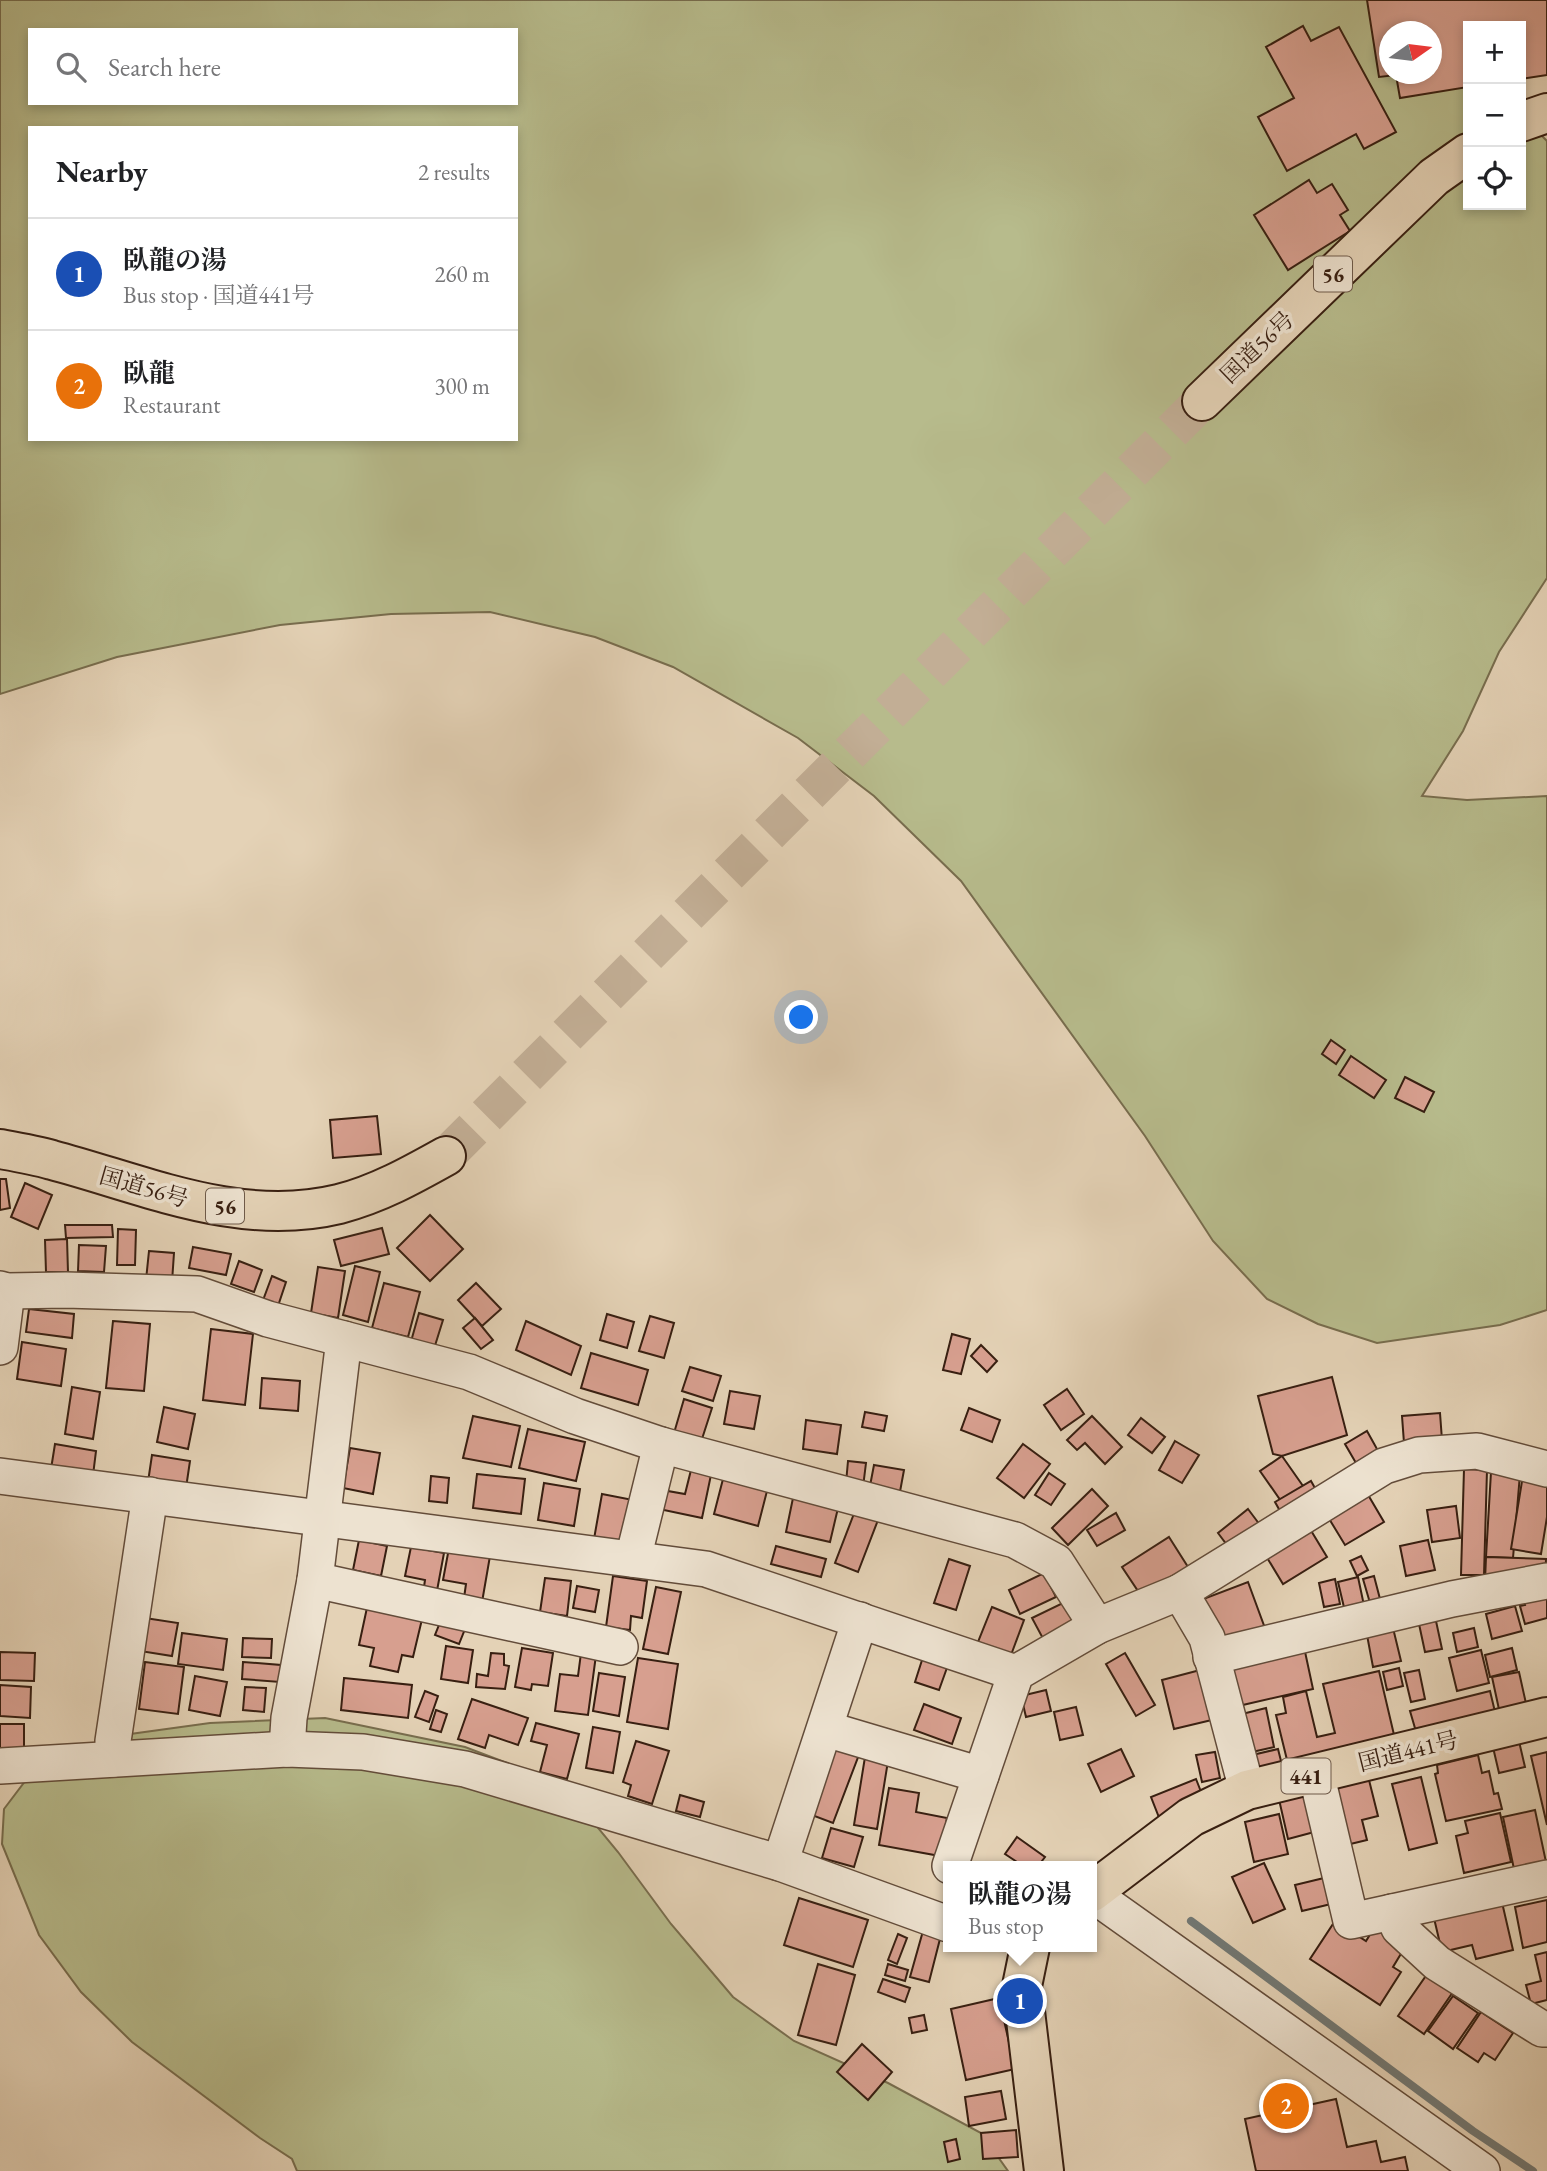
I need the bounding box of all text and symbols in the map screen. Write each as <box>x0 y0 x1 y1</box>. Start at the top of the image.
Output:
north arrow <box>1379 21 1442 84</box>
map controls <box>1463 21 1526 210</box>
button: + <box>1463 21 1526 84</box>
search box <box>28 28 518 105</box>
icon: search <box>52 48 90 86</box>
text: Search here <box>108 50 221 84</box>
button: − <box>1463 84 1526 147</box>
button: locate <box>1463 147 1526 210</box>
text: Nearby <box>56 152 148 191</box>
text: 2 results <box>418 157 490 187</box>
text: 臥龍の湯 <box>123 243 227 277</box>
road number: 56 <box>1314 256 1352 292</box>
text: 1 <box>73 259 85 289</box>
text: 260 m <box>434 259 490 289</box>
text: Bus stop · 国道441号 <box>123 280 315 310</box>
street label: 国道56号 <box>1214 305 1300 389</box>
text: 臥龍 <box>123 356 175 390</box>
text: 2 <box>73 371 85 401</box>
text: 300 m <box>434 371 490 401</box>
text: Restaurant <box>123 390 221 420</box>
your location <box>784 1000 818 1034</box>
street label: 国道56号 <box>96 1160 192 1214</box>
road number: 56 <box>206 1188 244 1224</box>
street label: 国道441号 <box>1355 1724 1461 1778</box>
road number: 441 <box>1282 1758 1330 1794</box>
popup <box>943 1861 1097 1952</box>
text: 臥龍の湯 <box>968 1877 1072 1911</box>
text: Bus stop <box>968 1911 1044 1941</box>
pin: 1 <box>997 1975 1043 2027</box>
pin: 2 <box>1263 2080 1309 2132</box>

